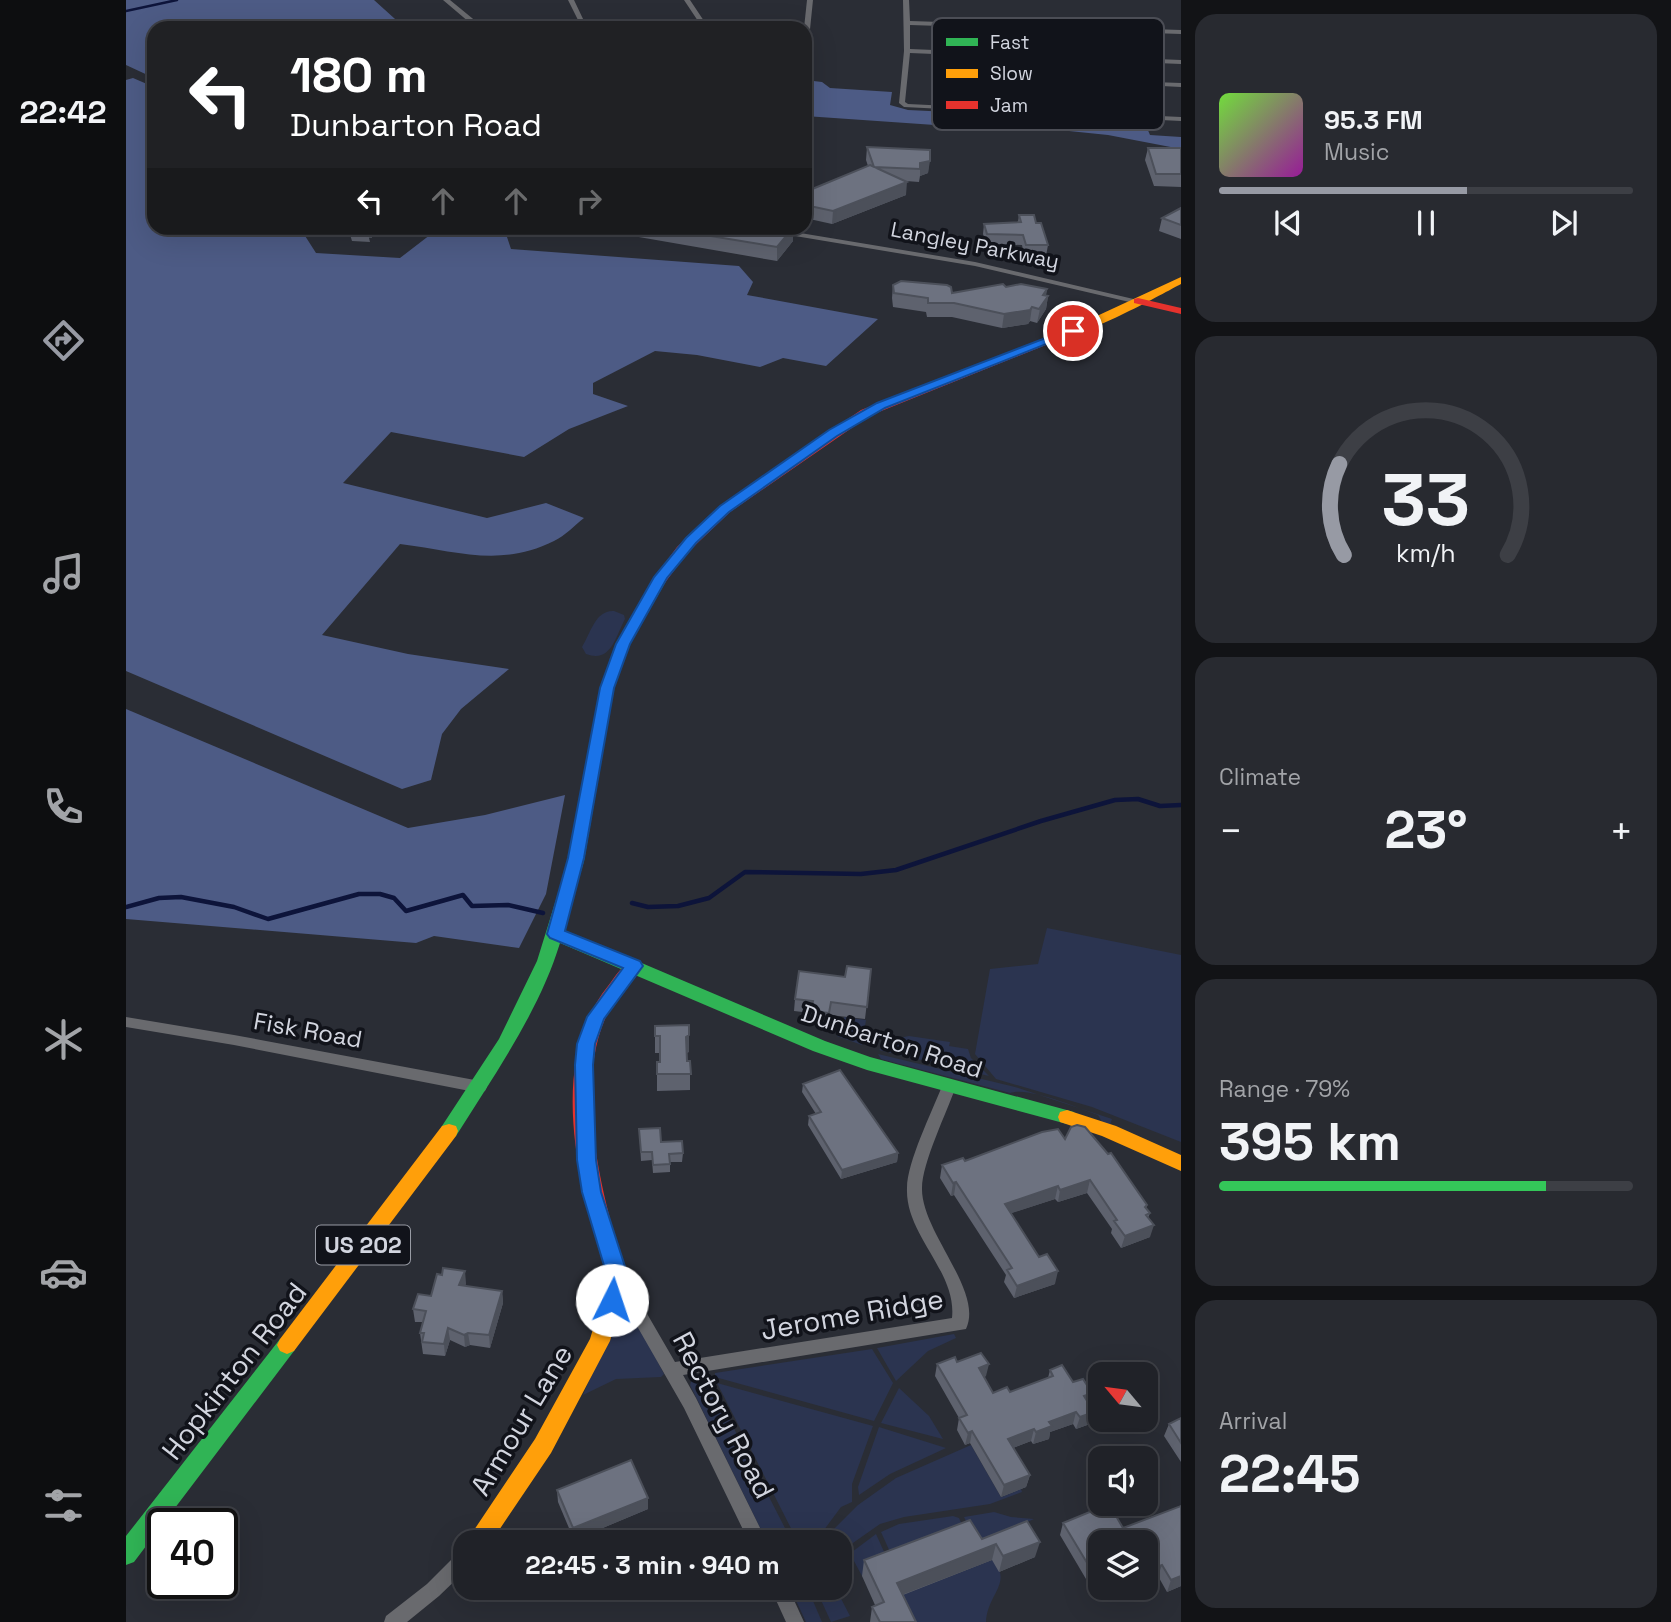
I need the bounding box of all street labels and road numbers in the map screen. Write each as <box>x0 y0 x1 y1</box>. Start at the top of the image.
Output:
street label: Langley Parkway <box>889 215 1061 275</box>
street label: Dunbarton Road <box>797 997 987 1085</box>
street label: Fisk Road <box>251 1005 365 1055</box>
road number: US 202 <box>316 1226 410 1264</box>
street label: Hopkinton Road <box>154 1275 314 1467</box>
street label: Jerome Ridge <box>758 1280 946 1348</box>
street label: Rectory Road <box>665 1325 783 1505</box>
street label: Armour Lane <box>462 1338 580 1502</box>

